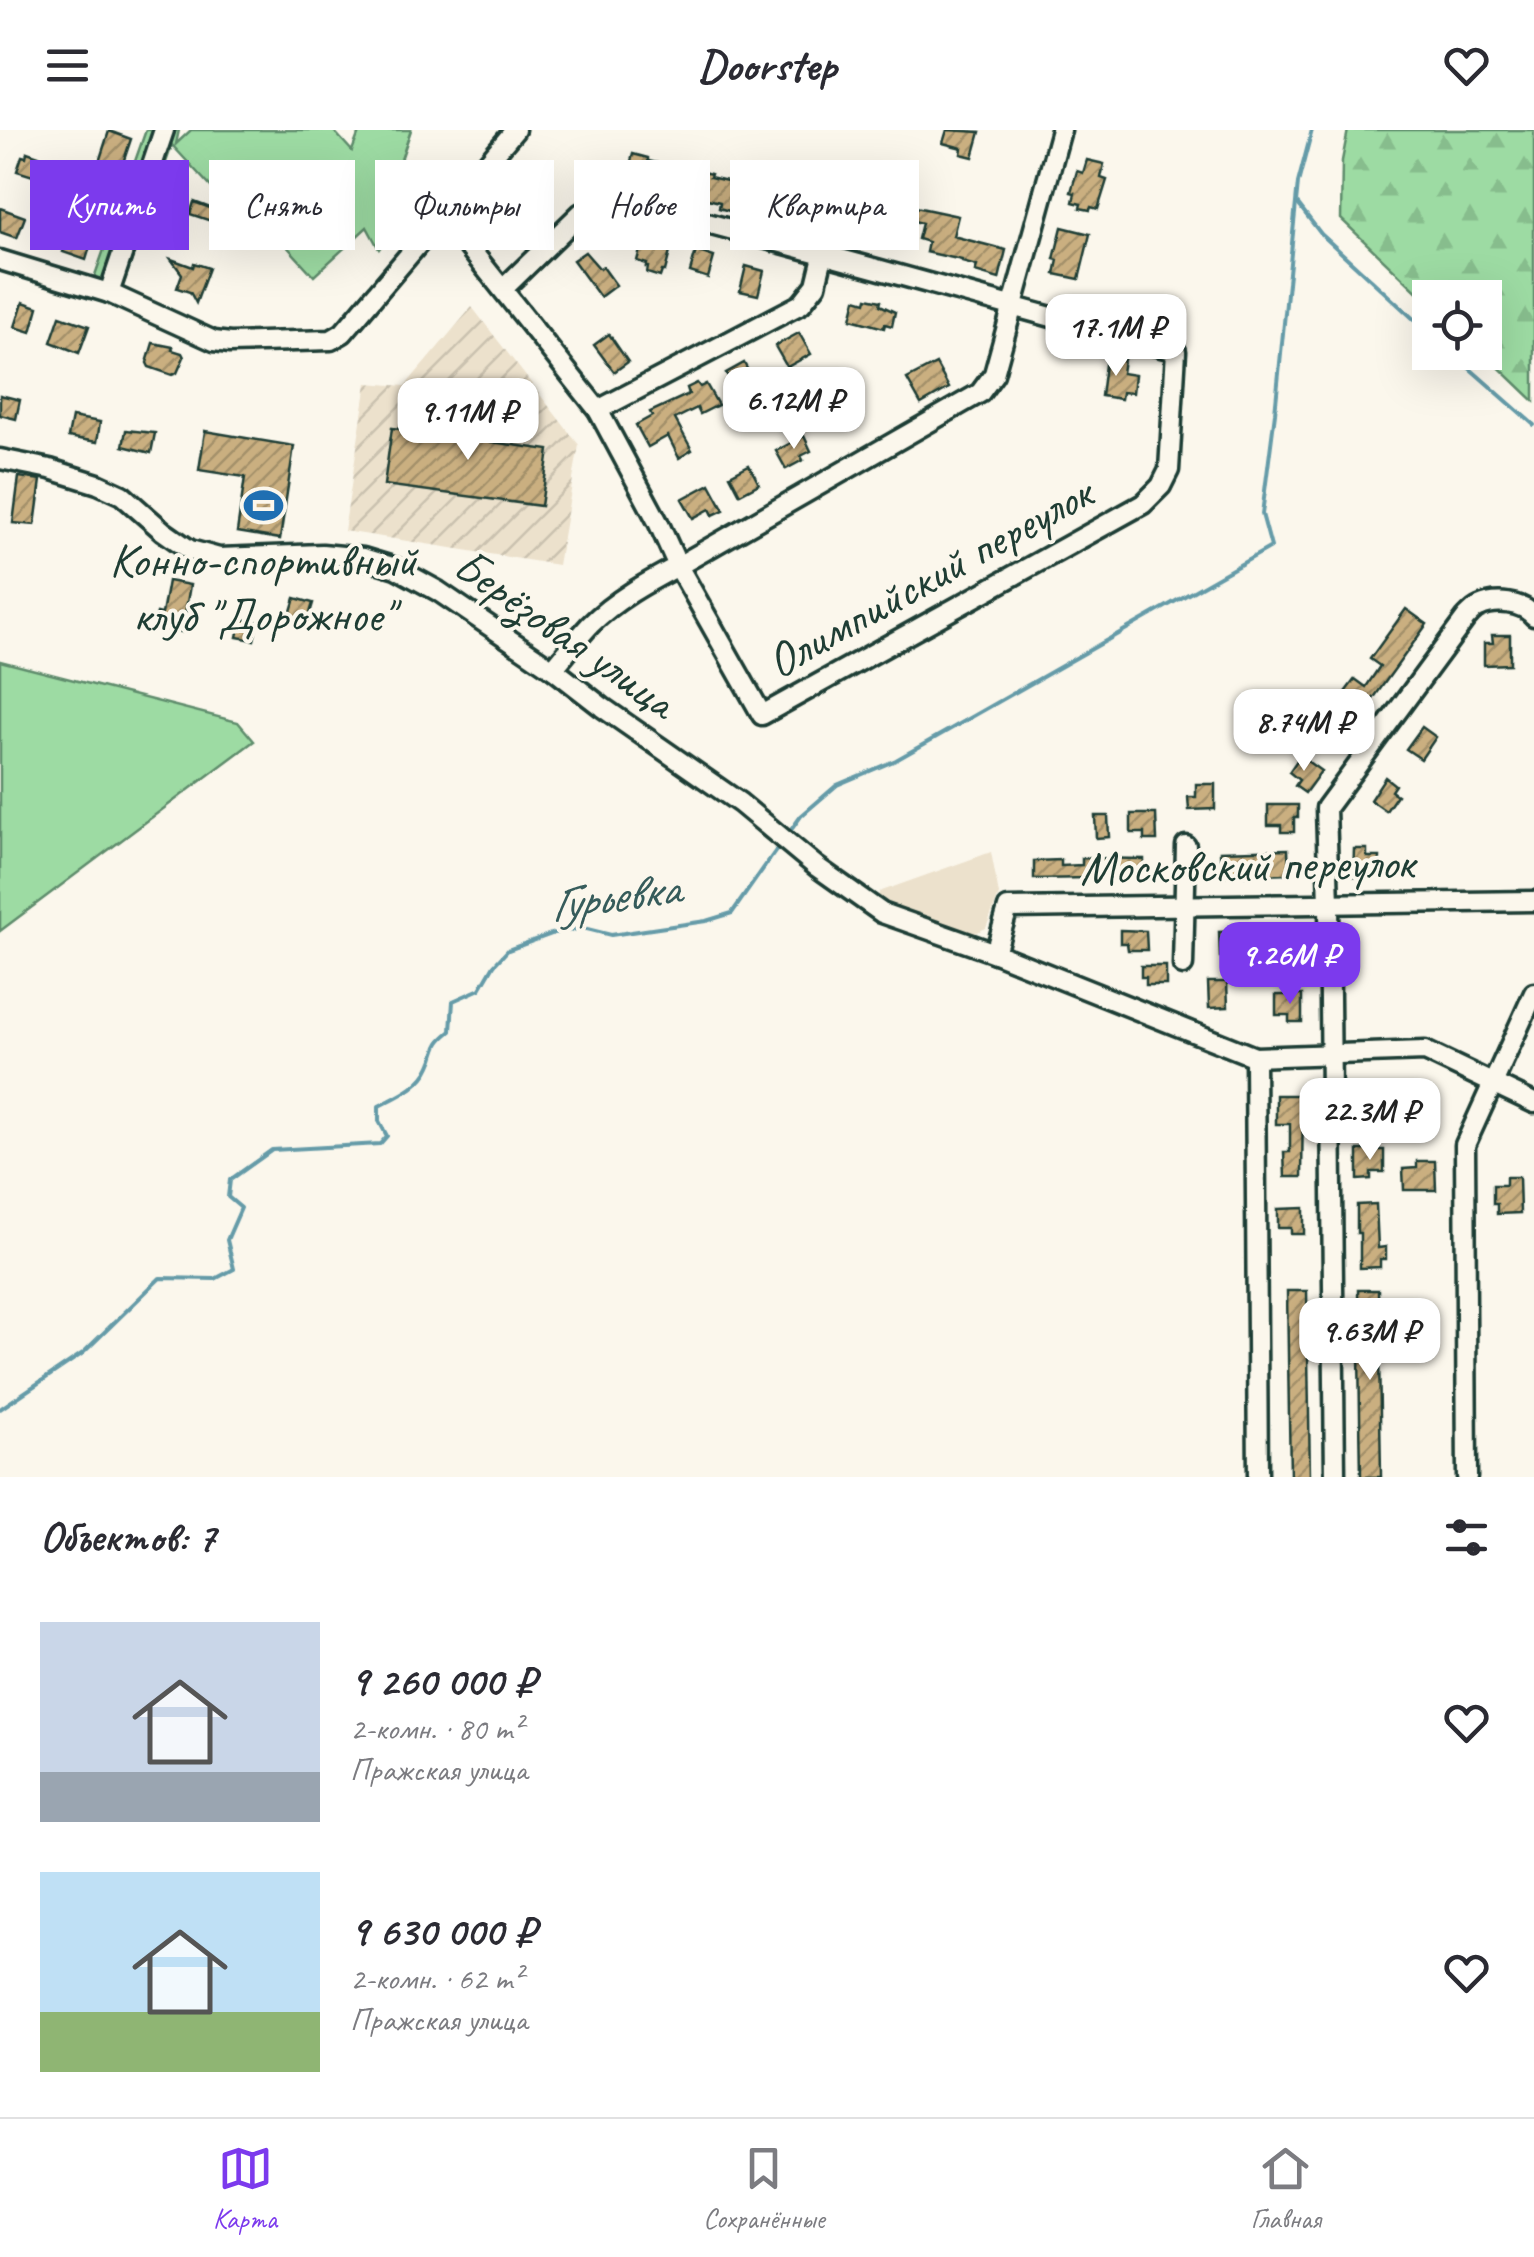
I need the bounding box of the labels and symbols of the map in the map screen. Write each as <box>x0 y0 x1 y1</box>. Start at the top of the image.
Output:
pin: 17.1M ₽ <box>1024 294 1208 379</box>
pin: 6.12M ₽ <box>702 367 886 452</box>
pin: 9.11M ₽ <box>376 378 560 463</box>
street label: Олимпийский переулок <box>756 461 1106 691</box>
sports icon: Конно-спортивный клуб "Дорожное" <box>242 484 284 526</box>
place label: Конно-спортивный клуб "Дорожное" <box>110 530 419 645</box>
street label: Берёзовая улица <box>442 535 691 734</box>
pin: 8.74M ₽ <box>1212 689 1396 774</box>
street label: Московский переулок <box>1080 832 1419 898</box>
water label: Гурьевка <box>545 855 688 936</box>
pin: 9.26M ₽ <box>1198 922 1382 1007</box>
pin: 22.3M ₽ <box>1278 1078 1462 1163</box>
pin: 9.63M ₽ <box>1278 1298 1462 1383</box>

